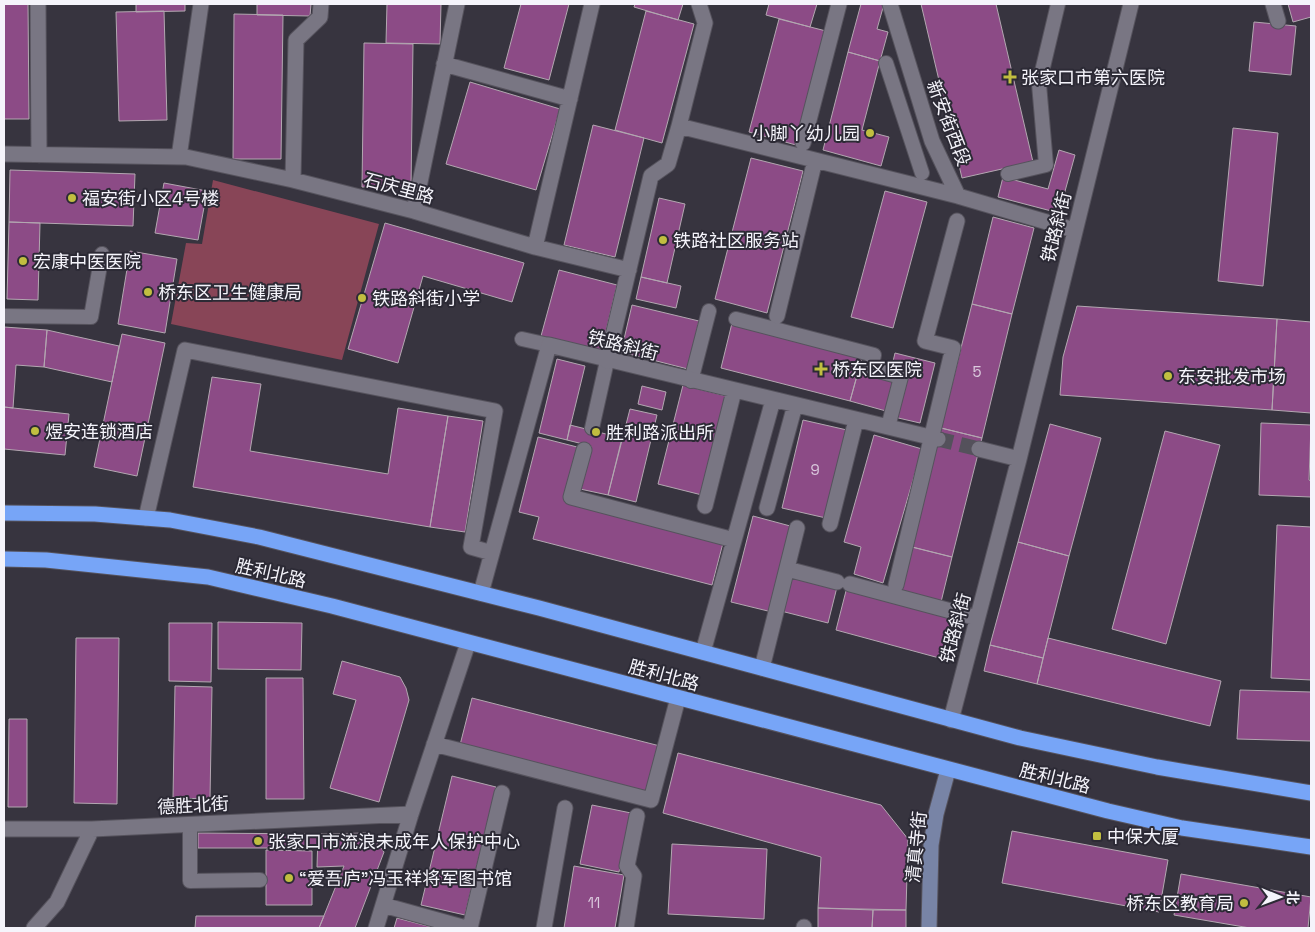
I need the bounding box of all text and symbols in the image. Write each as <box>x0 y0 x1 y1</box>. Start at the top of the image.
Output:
place label: 张家口市第六医院 <box>1021 66 1165 89</box>
marker: 张家口市第六医院 <box>1003 70 1017 84</box>
street label: 新安街西段 <box>922 77 976 169</box>
place label: 小脚丫幼儿园 <box>752 122 860 145</box>
marker: 小脚丫幼儿园 <box>864 127 876 139</box>
street label: 石庆里路 <box>361 168 437 208</box>
place label: 福安街小区4号楼 <box>82 187 219 210</box>
street label: 铁路斜街 <box>1036 189 1076 265</box>
marker: 福安街小区4号楼 <box>66 192 78 204</box>
place label: 铁路社区服务站 <box>673 229 799 252</box>
marker: 铁路社区服务站 <box>657 234 669 246</box>
place label: 宏康中医医院 <box>33 250 141 273</box>
marker: 宏康中医医院 <box>17 255 29 267</box>
place label: 桥东区卫生健康局 <box>158 281 302 304</box>
marker: 桥东区卫生健康局 <box>142 286 154 298</box>
place label: 铁路斜街小学 <box>372 287 480 310</box>
marker: 铁路斜街小学 <box>356 292 368 304</box>
street label: 铁路斜街 <box>585 325 661 365</box>
place label: 桥东区医院 <box>832 358 922 381</box>
marker: 桥东区医院 <box>814 362 828 376</box>
house number: 5 <box>973 362 982 381</box>
place label: 东安批发市场 <box>1178 365 1286 388</box>
marker: 东安批发市场 <box>1162 370 1174 382</box>
place label: 煜安连锁酒店 <box>45 420 153 443</box>
place label: 胜利路派出所 <box>606 421 714 444</box>
marker: 煜安连锁酒店 <box>29 425 41 437</box>
marker: 胜利路派出所 <box>590 426 602 438</box>
house number: 9 <box>810 460 820 479</box>
street label: 胜利北路 <box>233 554 309 592</box>
street label: 铁路斜街 <box>935 590 975 666</box>
street label: 胜利北路 <box>626 655 702 695</box>
street label: 胜利北路 <box>1017 758 1093 798</box>
street label: 德胜北街 <box>156 792 230 818</box>
street label: 清真寺街 <box>901 810 931 884</box>
place label: 中保大厦 <box>1107 825 1179 848</box>
place label: 张家口市流浪未成年人保护中心 <box>268 830 520 853</box>
marker: 中保大厦 <box>1091 830 1103 842</box>
marker: 张家口市流浪未成年人保护中心 <box>252 835 264 847</box>
place label: “爱吾庐”冯玉祥将军图书馆 <box>299 867 512 890</box>
marker: “爱吾庐”冯玉祥将军图书馆 <box>283 872 295 884</box>
north arrow <box>1255 872 1305 922</box>
text: 北 <box>1284 890 1302 904</box>
place label: 桥东区教育局 <box>1126 892 1234 915</box>
house number: 11 <box>588 893 600 912</box>
marker: 桥东区教育局 <box>1238 897 1250 909</box>

